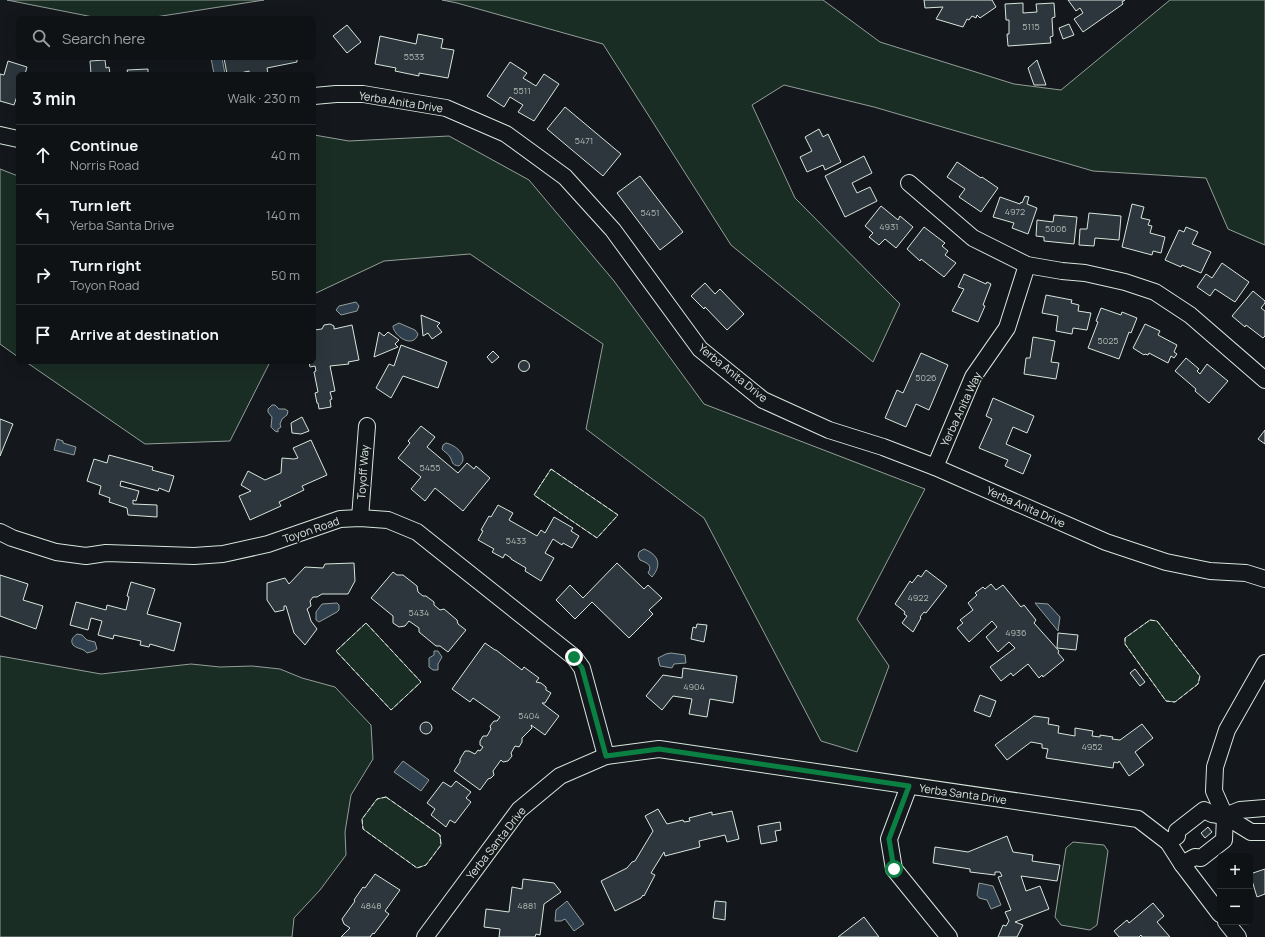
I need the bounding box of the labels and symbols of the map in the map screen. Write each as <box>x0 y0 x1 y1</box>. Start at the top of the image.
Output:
house number: 5115 <box>1022 20 1040 33</box>
house number: 5533 <box>404 50 424 63</box>
house number: 5511 <box>513 84 531 97</box>
street label: Yerba Anita Drive <box>358 87 445 116</box>
house number: 5471 <box>575 134 593 147</box>
house number: 4972 <box>1005 205 1025 218</box>
house number: 5451 <box>640 206 660 219</box>
house number: 4931 <box>879 220 899 233</box>
house number: 5006 <box>1045 222 1067 235</box>
house number: 5025 <box>1097 334 1119 347</box>
street label: Yerba Anita Drive <box>696 340 771 406</box>
street label: Yerba Anita Way <box>937 369 984 448</box>
house number: 5026 <box>915 371 937 384</box>
street label: Toyoff Way <box>353 444 372 500</box>
house number: 5455 <box>420 461 440 474</box>
street label: Yerba Anita Drive <box>984 482 1069 531</box>
street label: Toyon Road <box>281 513 341 546</box>
house number: 5433 <box>506 534 526 547</box>
house number: 4922 <box>907 591 929 604</box>
house number: 5434 <box>409 606 429 619</box>
house number: 4936 <box>1005 626 1027 639</box>
route end <box>565 648 583 666</box>
house number: 4904 <box>683 680 705 693</box>
house number: 5404 <box>518 709 540 722</box>
house number: 4952 <box>1082 740 1102 753</box>
street label: Yerba Santa Drive <box>918 780 1008 807</box>
street label: Yerba Santa Drive <box>463 803 529 882</box>
route start <box>885 860 903 878</box>
house number: 4848 <box>360 899 382 912</box>
house number: 4881 <box>517 899 537 912</box>

